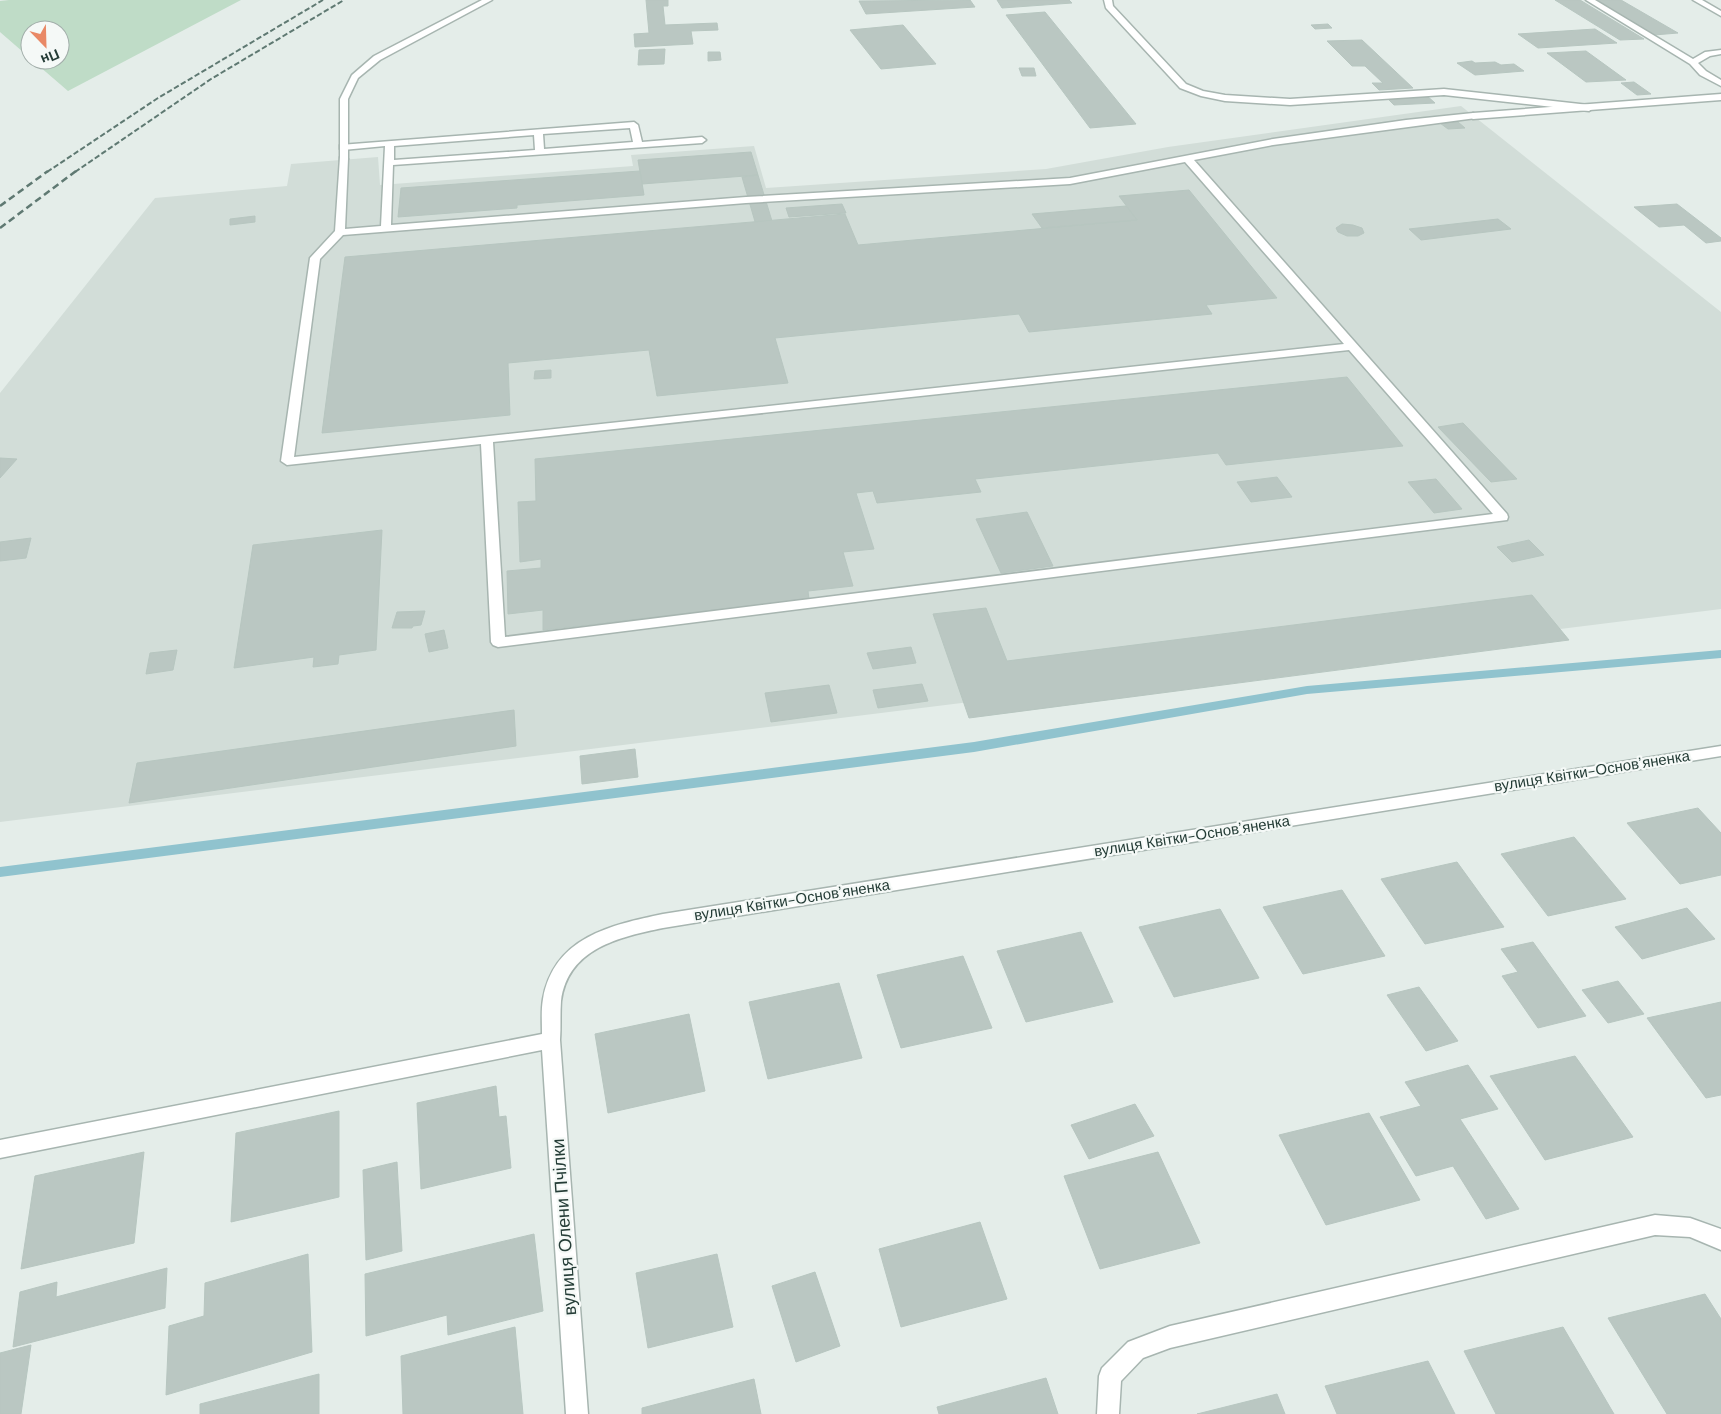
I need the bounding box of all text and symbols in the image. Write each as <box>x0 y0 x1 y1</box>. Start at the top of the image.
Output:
north arrow <box>20 20 70 70</box>
text: Пн <box>38 45 62 69</box>
street label: вулиця Квітки-Основʼяненка <box>1493 746 1692 796</box>
street label: вулиця Квітки-Основʼяненка <box>1093 811 1292 861</box>
street label: вулиця Квітки-Основʼяненка <box>693 875 892 925</box>
street label: вулиця Олени Пчілки <box>546 1138 582 1316</box>

